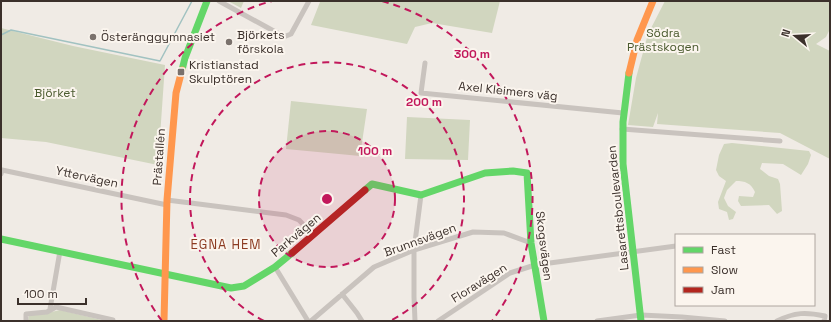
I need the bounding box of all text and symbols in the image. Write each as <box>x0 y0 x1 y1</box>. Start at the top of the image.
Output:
north arrow <box>775 16 815 56</box>
park label: Södra Prästskogen <box>627 25 699 55</box>
place label: Björkets förskola <box>237 27 285 57</box>
text: N <box>778 27 793 39</box>
place label: Österänggymnasiet <box>101 29 215 45</box>
marker: Österänggymnasiet <box>88 32 98 42</box>
marker: Björkets förskola <box>224 37 234 47</box>
text: 300 m <box>454 46 490 62</box>
place label: Kristianstad Skulptören <box>189 57 259 87</box>
marker: Kristianstad Skulptören <box>176 67 186 77</box>
street label: Axel Kleimers väg <box>458 78 558 104</box>
park label: Björket <box>34 85 76 101</box>
text: 200 m <box>406 94 442 110</box>
street label: Prästallén <box>149 128 169 186</box>
text: 100 m <box>358 143 392 159</box>
street label: Lasarettsboulevarden <box>603 145 633 271</box>
street label: Yttervägen <box>54 163 120 191</box>
centre of rings <box>320 192 334 206</box>
street label: Parkvägen <box>268 210 324 260</box>
street label: Skogsvägen <box>532 210 556 282</box>
street label: Brunnsvägen <box>382 220 458 260</box>
legend <box>675 234 815 306</box>
district label: EGNA HEM <box>191 236 261 253</box>
text: Fast <box>711 242 736 258</box>
street label: Floravägen <box>448 260 510 306</box>
text: Slow <box>711 262 738 278</box>
scale bar <box>18 280 86 306</box>
text: Jam <box>711 282 735 298</box>
text: 100 m <box>24 286 58 302</box>

